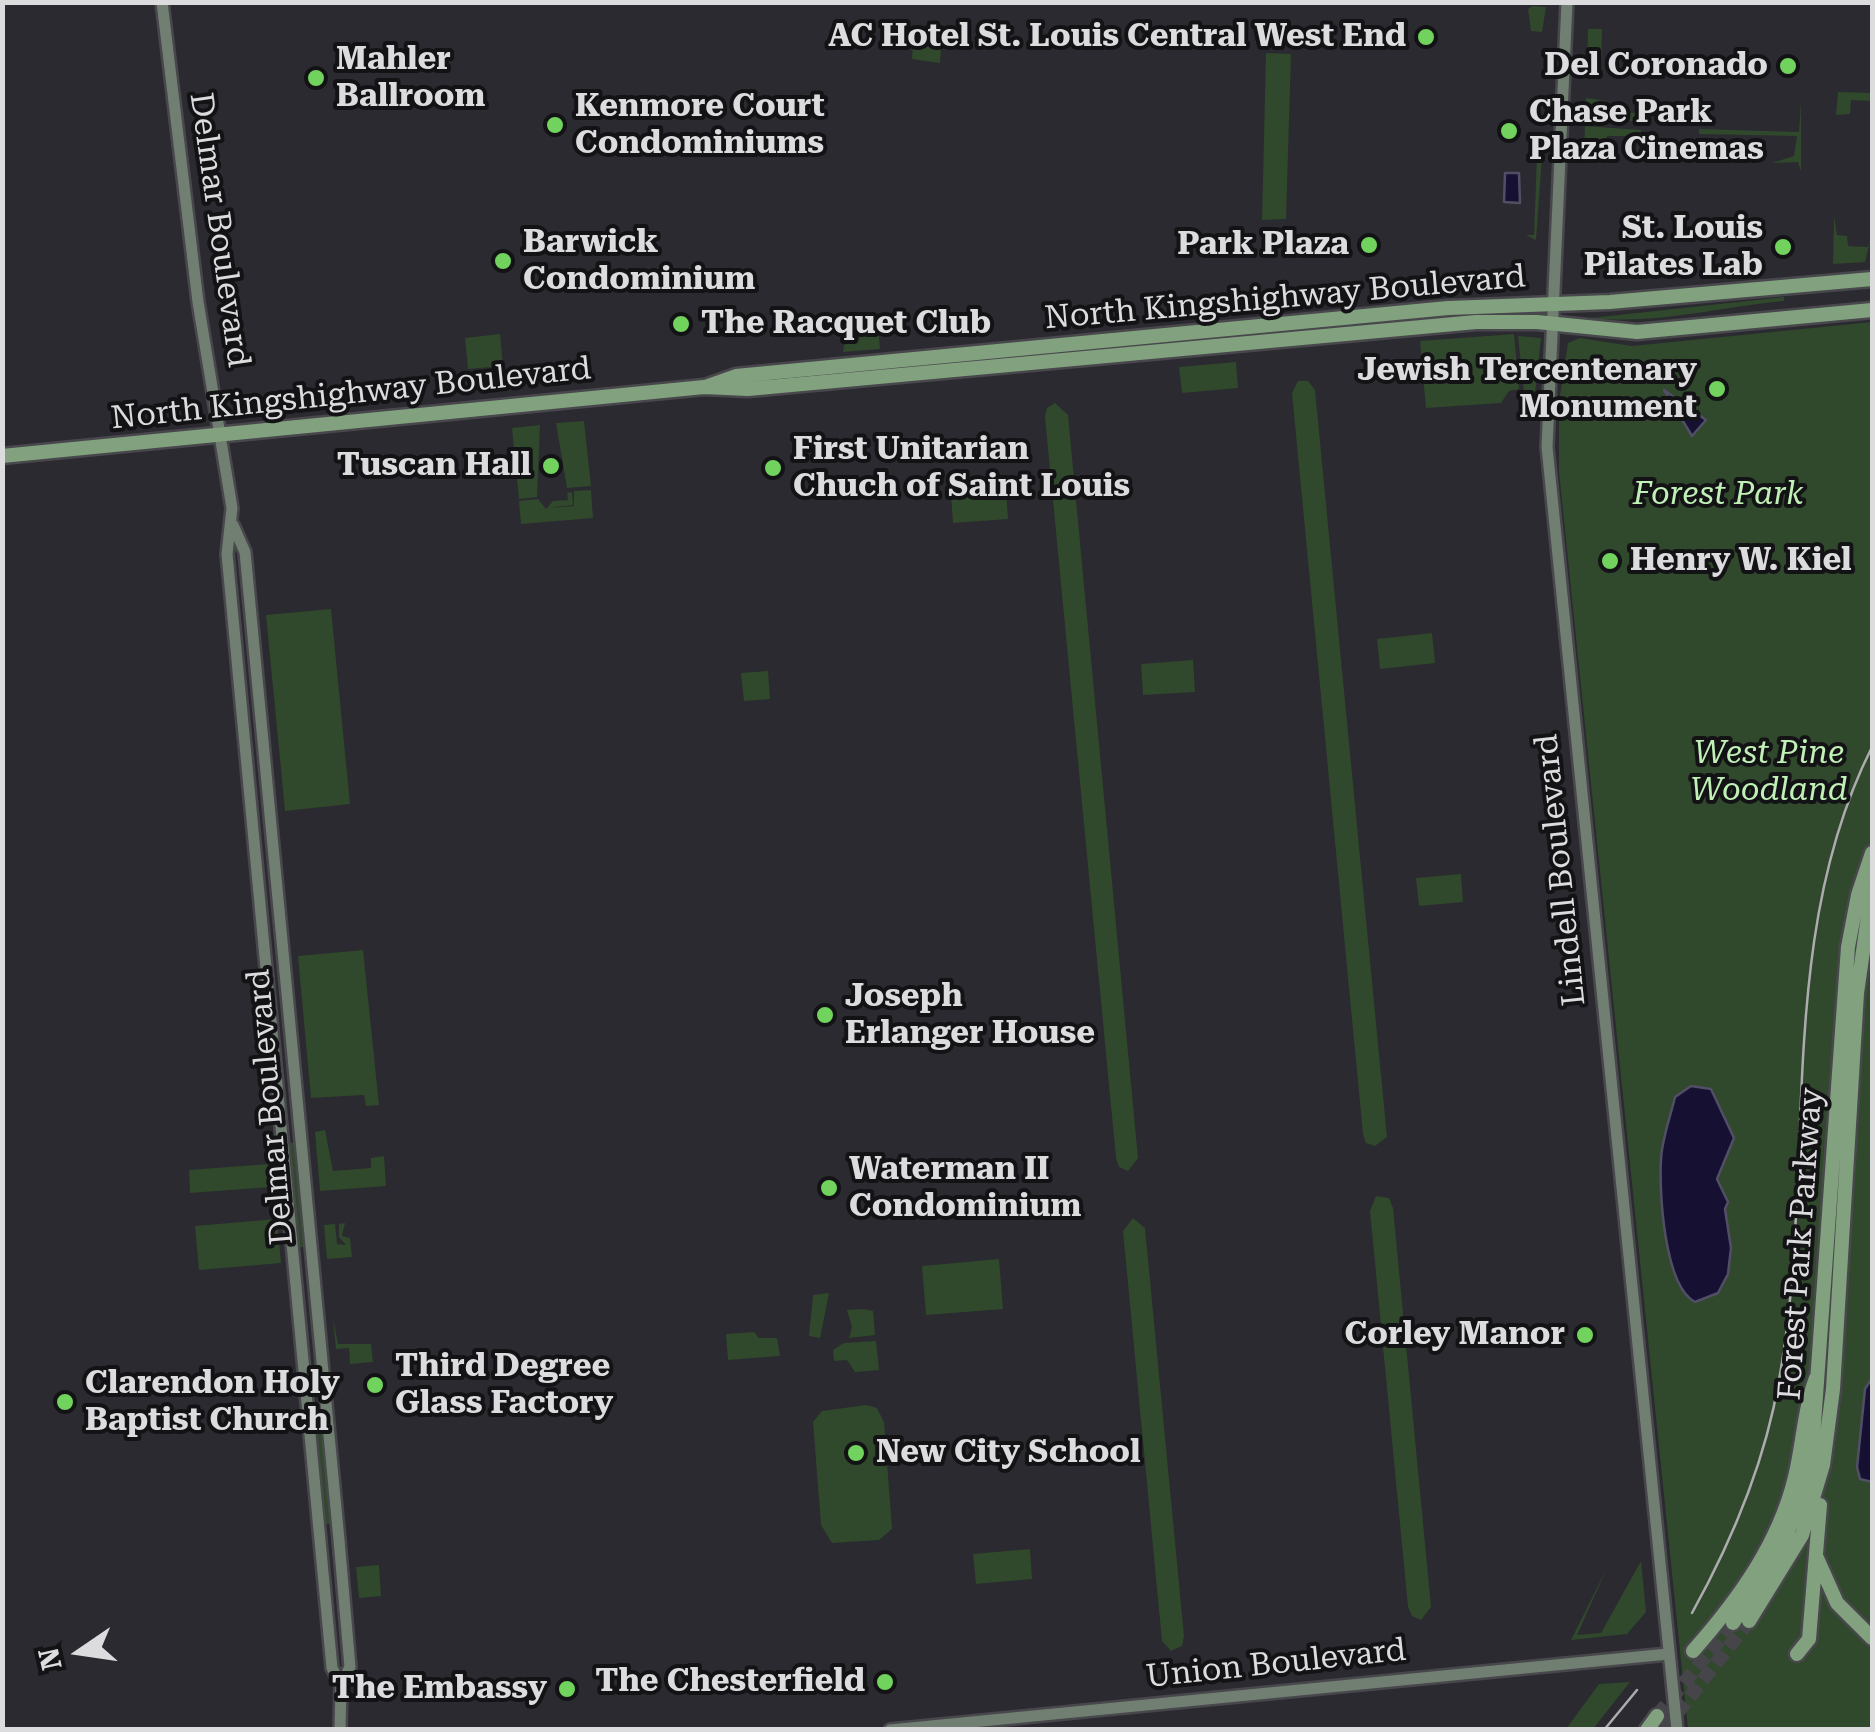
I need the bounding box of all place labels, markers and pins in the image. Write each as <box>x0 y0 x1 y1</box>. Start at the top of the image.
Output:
place label: AC Hotel St. Louis Central West End <box>828 18 1406 56</box>
marker: AC Hotel St. Louis Central West End <box>1415 26 1437 48</box>
place label: Mahler Ballroom <box>336 41 485 116</box>
place label: Del Coronado <box>1544 47 1768 85</box>
marker: Del Coronado <box>1777 55 1799 77</box>
marker: Mahler Ballroom <box>305 67 327 89</box>
place label: Kenmore Court Condominiums <box>575 88 825 163</box>
place label: Chase Park Plaza Cinemas <box>1529 94 1764 169</box>
marker: Kenmore Court Condominiums <box>544 114 566 136</box>
marker: Chase Park Plaza Cinemas <box>1498 120 1520 142</box>
place label: St. Louis Pilates Lab <box>1584 210 1763 285</box>
place label: Barwick Condominium <box>523 224 755 299</box>
place label: Park Plaza <box>1177 226 1349 264</box>
marker: Park Plaza <box>1358 234 1380 256</box>
marker: St. Louis Pilates Lab <box>1772 236 1794 258</box>
marker: Barwick Condominium <box>492 250 514 272</box>
place label: The Racquet Club <box>701 305 991 343</box>
marker: The Racquet Club <box>670 313 692 335</box>
place label: Jewish Tercentenary Monument <box>1357 352 1697 427</box>
marker: Jewish Tercentenary Monument <box>1706 378 1728 400</box>
place label: First Unitarian Chuch of Saint Louis <box>793 431 1130 506</box>
place label: Tuscan Hall <box>337 447 531 485</box>
marker: Tuscan Hall <box>540 455 562 477</box>
marker: First Unitarian Chuch of Saint Louis <box>762 457 784 479</box>
place label: Henry W. Kiel <box>1630 542 1852 580</box>
marker: Henry W. Kiel <box>1599 550 1621 572</box>
place label: Joseph Erlanger House <box>845 978 1095 1053</box>
marker: Joseph Erlanger House <box>814 1004 836 1026</box>
place label: Waterman II Condominium <box>849 1151 1081 1226</box>
marker: Waterman II Condominium <box>818 1177 840 1199</box>
place label: Corley Manor <box>1345 1316 1565 1354</box>
marker: Corley Manor <box>1574 1324 1596 1346</box>
place label: Third Degree Glass Factory <box>395 1348 613 1423</box>
place label: Clarendon Holy Baptist Church <box>85 1365 340 1440</box>
marker: Third Degree Glass Factory <box>364 1374 386 1396</box>
marker: Clarendon Holy Baptist Church <box>54 1391 76 1413</box>
place label: New City School <box>876 1434 1140 1472</box>
marker: New City School <box>845 1442 867 1464</box>
place label: The Chesterfield <box>595 1663 865 1701</box>
place label: The Embassy <box>332 1670 547 1708</box>
marker: The Chesterfield <box>874 1671 896 1693</box>
marker: The Embassy <box>556 1678 578 1700</box>

